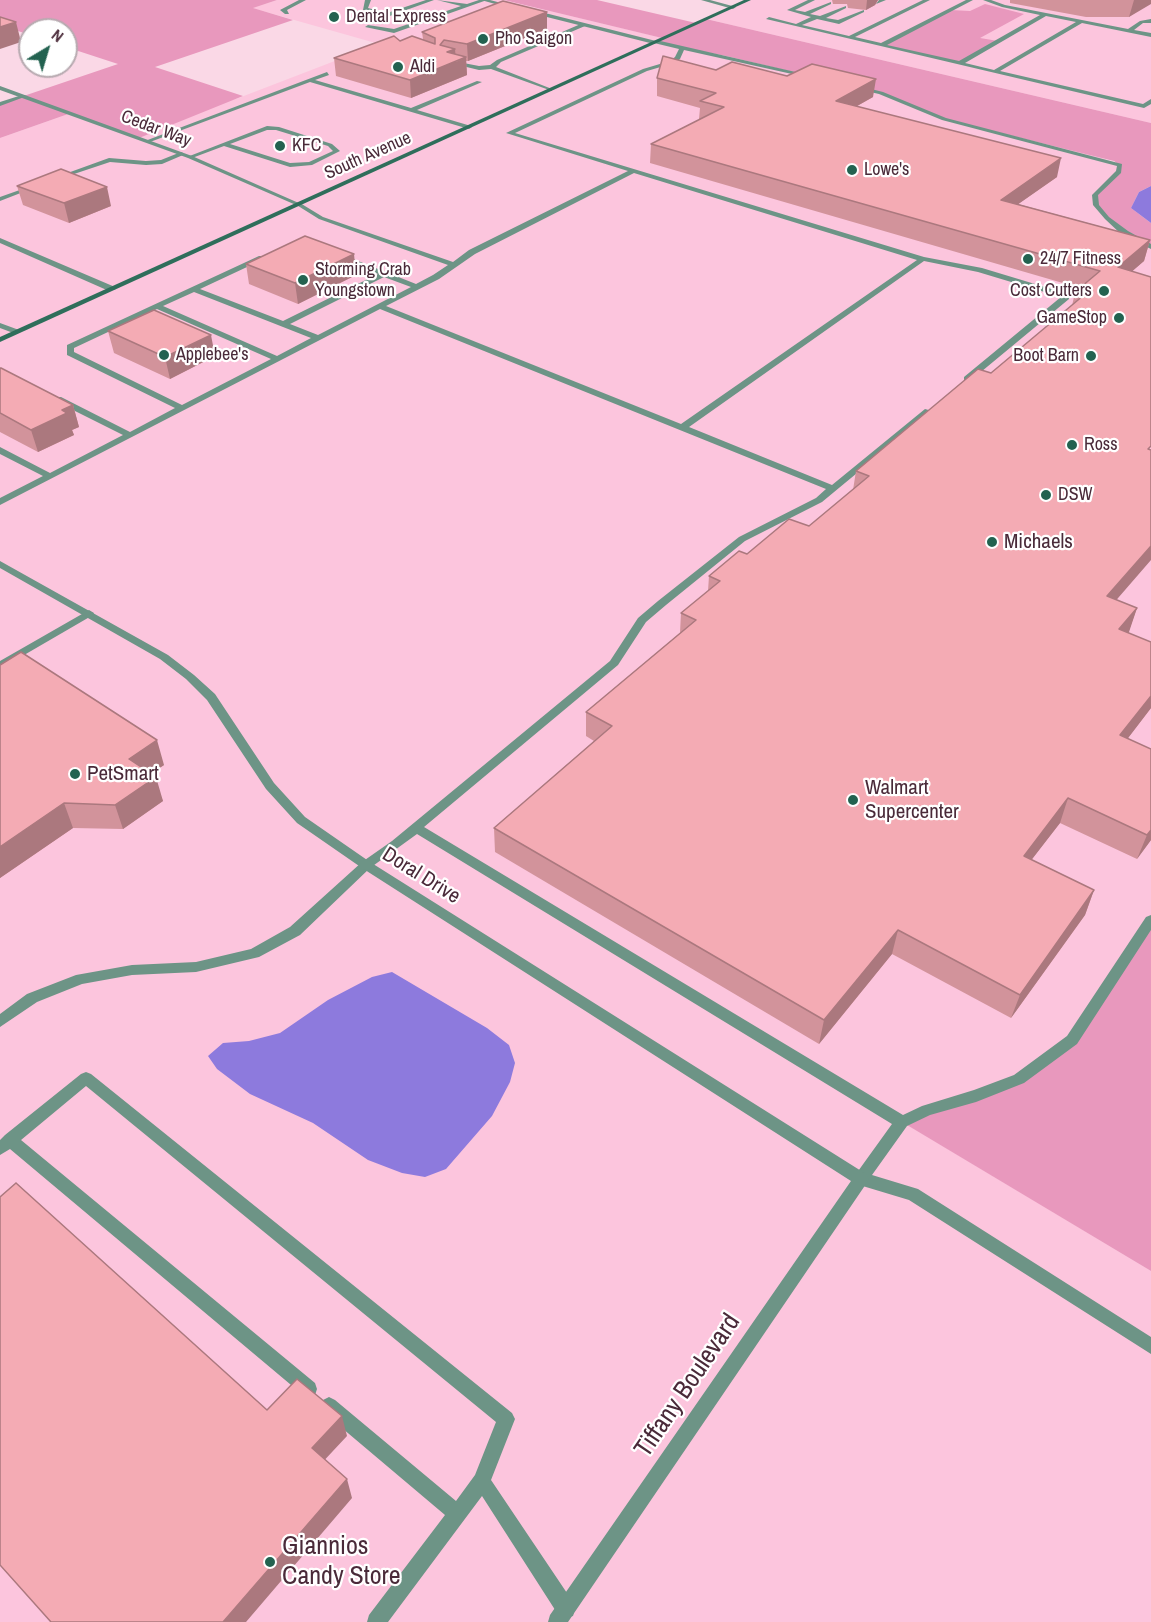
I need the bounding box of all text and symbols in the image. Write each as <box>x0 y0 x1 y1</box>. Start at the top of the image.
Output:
place label: Dental Express <box>346 6 446 28</box>
marker: Dental Express <box>327 10 341 24</box>
north arrow <box>18 18 78 78</box>
text: N <box>47 24 68 47</box>
place label: Pho Saigon <box>495 28 572 50</box>
marker: Pho Saigon <box>476 32 490 46</box>
place label: Aldi <box>410 56 435 78</box>
marker: Aldi <box>391 60 405 74</box>
street label: Cedar Way <box>118 106 194 152</box>
street label: South Avenue <box>321 127 415 185</box>
place label: KFC <box>292 135 322 157</box>
marker: KFC <box>273 139 287 153</box>
place label: Lowe's <box>864 159 909 181</box>
marker: Lowe's <box>845 163 859 177</box>
place label: 24/7 Fitness <box>1040 248 1121 270</box>
marker: 24/7 Fitness <box>1021 252 1035 266</box>
place label: Storming Crab Youngstown <box>315 259 411 302</box>
marker: Storming Crab Youngstown <box>296 273 310 287</box>
place label: Cost Cutters <box>1010 280 1092 302</box>
marker: Cost Cutters <box>1097 284 1111 298</box>
place label: GameStop <box>1036 307 1107 329</box>
marker: GameStop <box>1112 311 1126 325</box>
place label: Applebee's <box>176 344 249 366</box>
place label: Boot Barn <box>1013 345 1079 367</box>
marker: Applebee's <box>157 348 171 362</box>
marker: Boot Barn <box>1084 349 1098 363</box>
place label: Ross <box>1084 434 1118 456</box>
marker: Ross <box>1065 438 1079 452</box>
place label: DSW <box>1058 484 1092 506</box>
marker: DSW <box>1039 488 1053 502</box>
place label: Michaels <box>1004 529 1073 555</box>
marker: Michaels <box>985 535 999 549</box>
place label: PetSmart <box>87 761 159 787</box>
marker: PetSmart <box>68 767 82 781</box>
place label: Walmart Supercenter <box>865 775 959 825</box>
marker: Walmart Supercenter <box>846 793 860 807</box>
street label: Doral Drive <box>377 842 465 910</box>
street label: Tiffany Boulevard <box>629 1308 747 1464</box>
place label: Giannios Candy Store <box>282 1531 401 1592</box>
marker: Giannios Candy Store <box>263 1555 277 1569</box>

